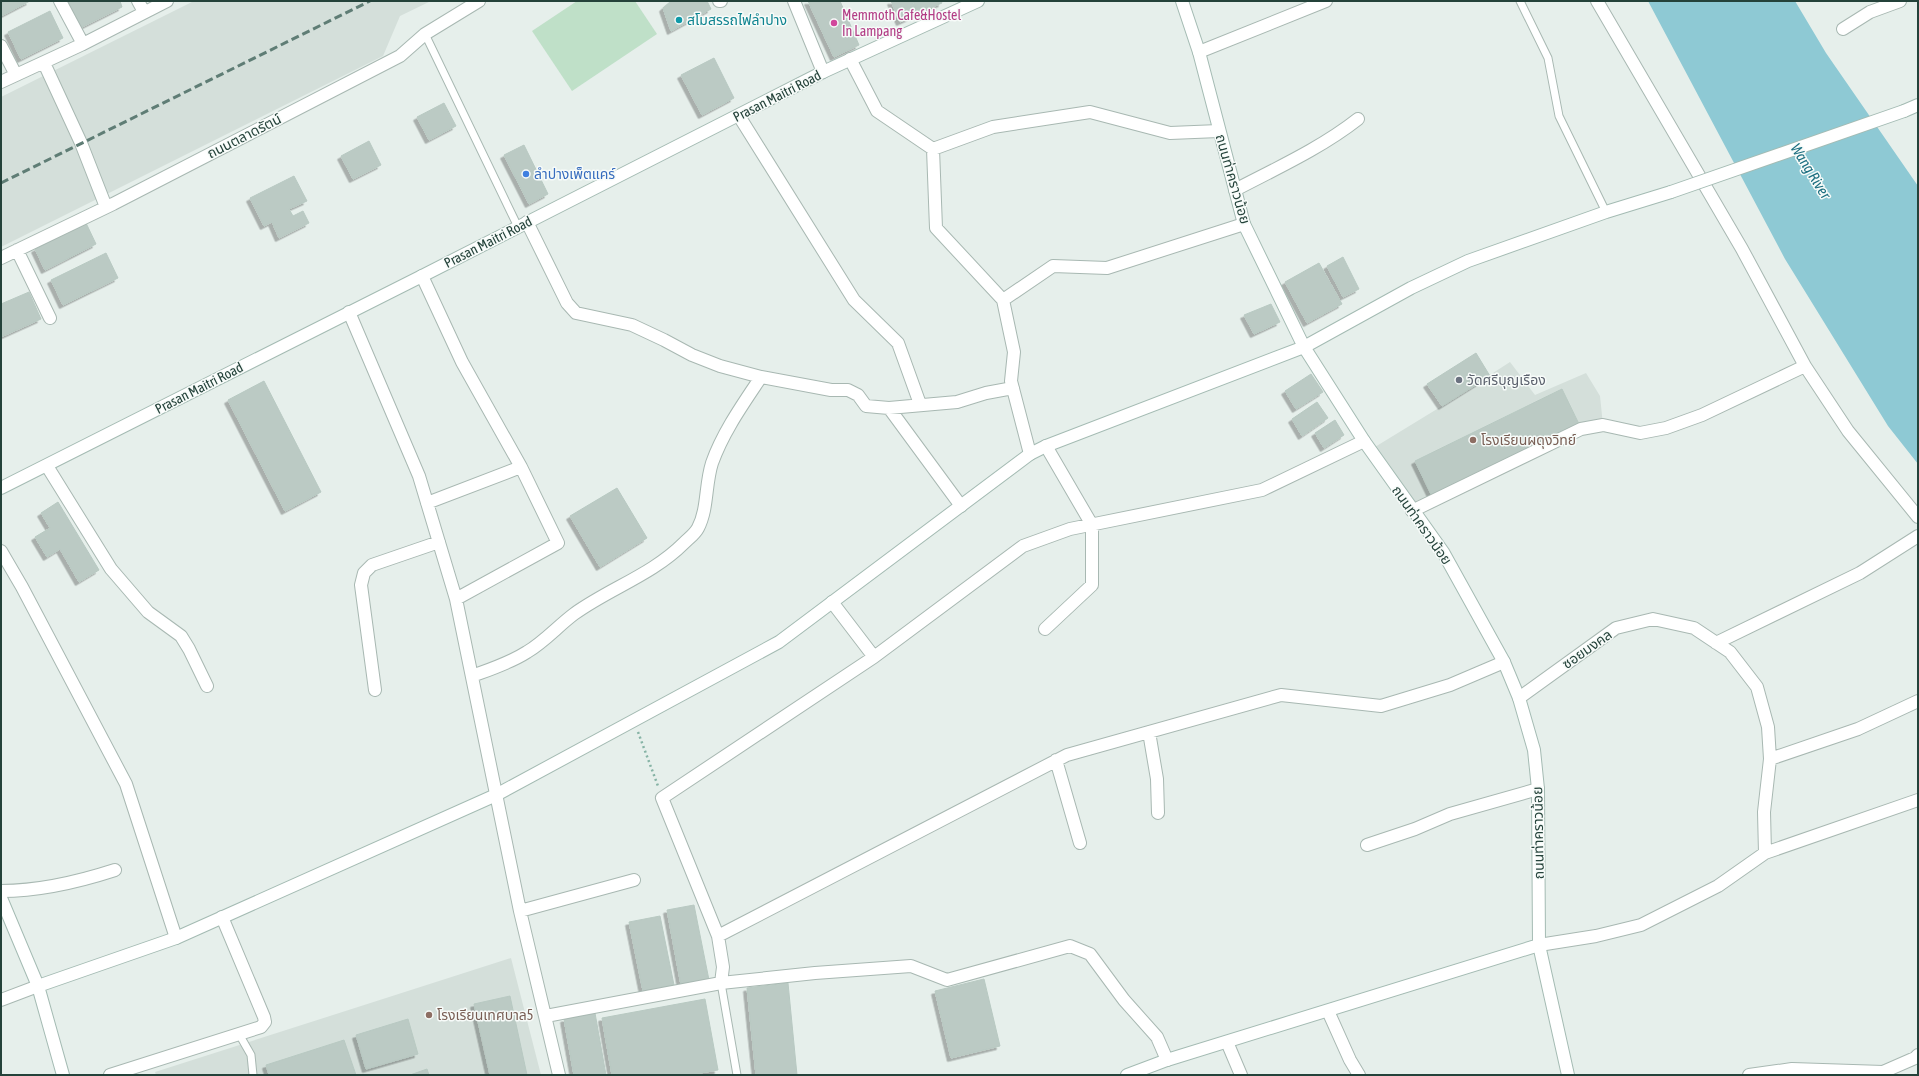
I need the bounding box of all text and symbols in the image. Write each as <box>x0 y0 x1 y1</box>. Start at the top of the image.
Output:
place label: Memmoth Cafe&Hostel In Lampang <box>842 7 961 39</box>
place label: สโมสรรถไฟลำปาง <box>687 12 787 28</box>
marker: สโมสรรถไฟลำปาง <box>674 15 684 25</box>
marker: Memmoth Cafe&Hostel In Lampang <box>829 18 839 28</box>
street label: Prasan Maitri Road <box>730 67 824 125</box>
street label: ถนนตลาดรัตน์ <box>204 110 284 162</box>
street label: ถนนท่าคราวน้อย <box>1213 132 1253 226</box>
water label: Wang River <box>1787 140 1835 202</box>
place label: ลำปางเพ็ตแคร์ <box>534 166 616 182</box>
marker: ลำปางเพ็ตแคร์ <box>521 169 531 179</box>
street label: Prasan Maitri Road <box>441 213 535 271</box>
street label: Prasan Maitri Road <box>152 359 246 417</box>
place label: วัดศรีบุญเรือง <box>1467 372 1546 389</box>
marker: วัดศรีบุญเรือง <box>1454 375 1464 385</box>
place label: โรงเรียนผดุงวิทย์ <box>1481 432 1576 449</box>
marker: โรงเรียนผดุงวิทย์ <box>1468 435 1478 445</box>
street label: ถนนท่าคราวน้อย <box>1389 482 1455 568</box>
street label: ซอยมงคล <box>1559 626 1615 672</box>
street label: ถนนท่าคราวน้อย <box>1529 786 1547 880</box>
place label: โรงเรียนเทศบาล5 <box>437 1007 533 1023</box>
marker: โรงเรียนเทศบาล5 <box>424 1010 434 1020</box>

